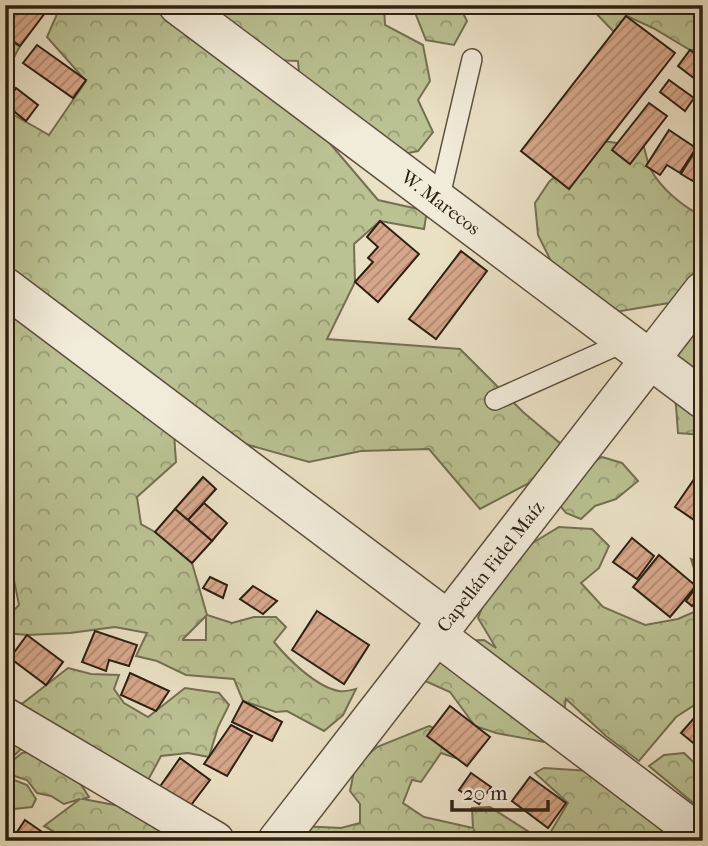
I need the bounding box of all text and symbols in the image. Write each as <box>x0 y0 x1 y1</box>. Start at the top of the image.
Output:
street label: W. Marecos <box>396 165 484 240</box>
street label: Capellán Fidel Maíz <box>433 497 549 637</box>
scale bar <box>452 769 549 813</box>
text: 20 m <box>463 781 508 805</box>

